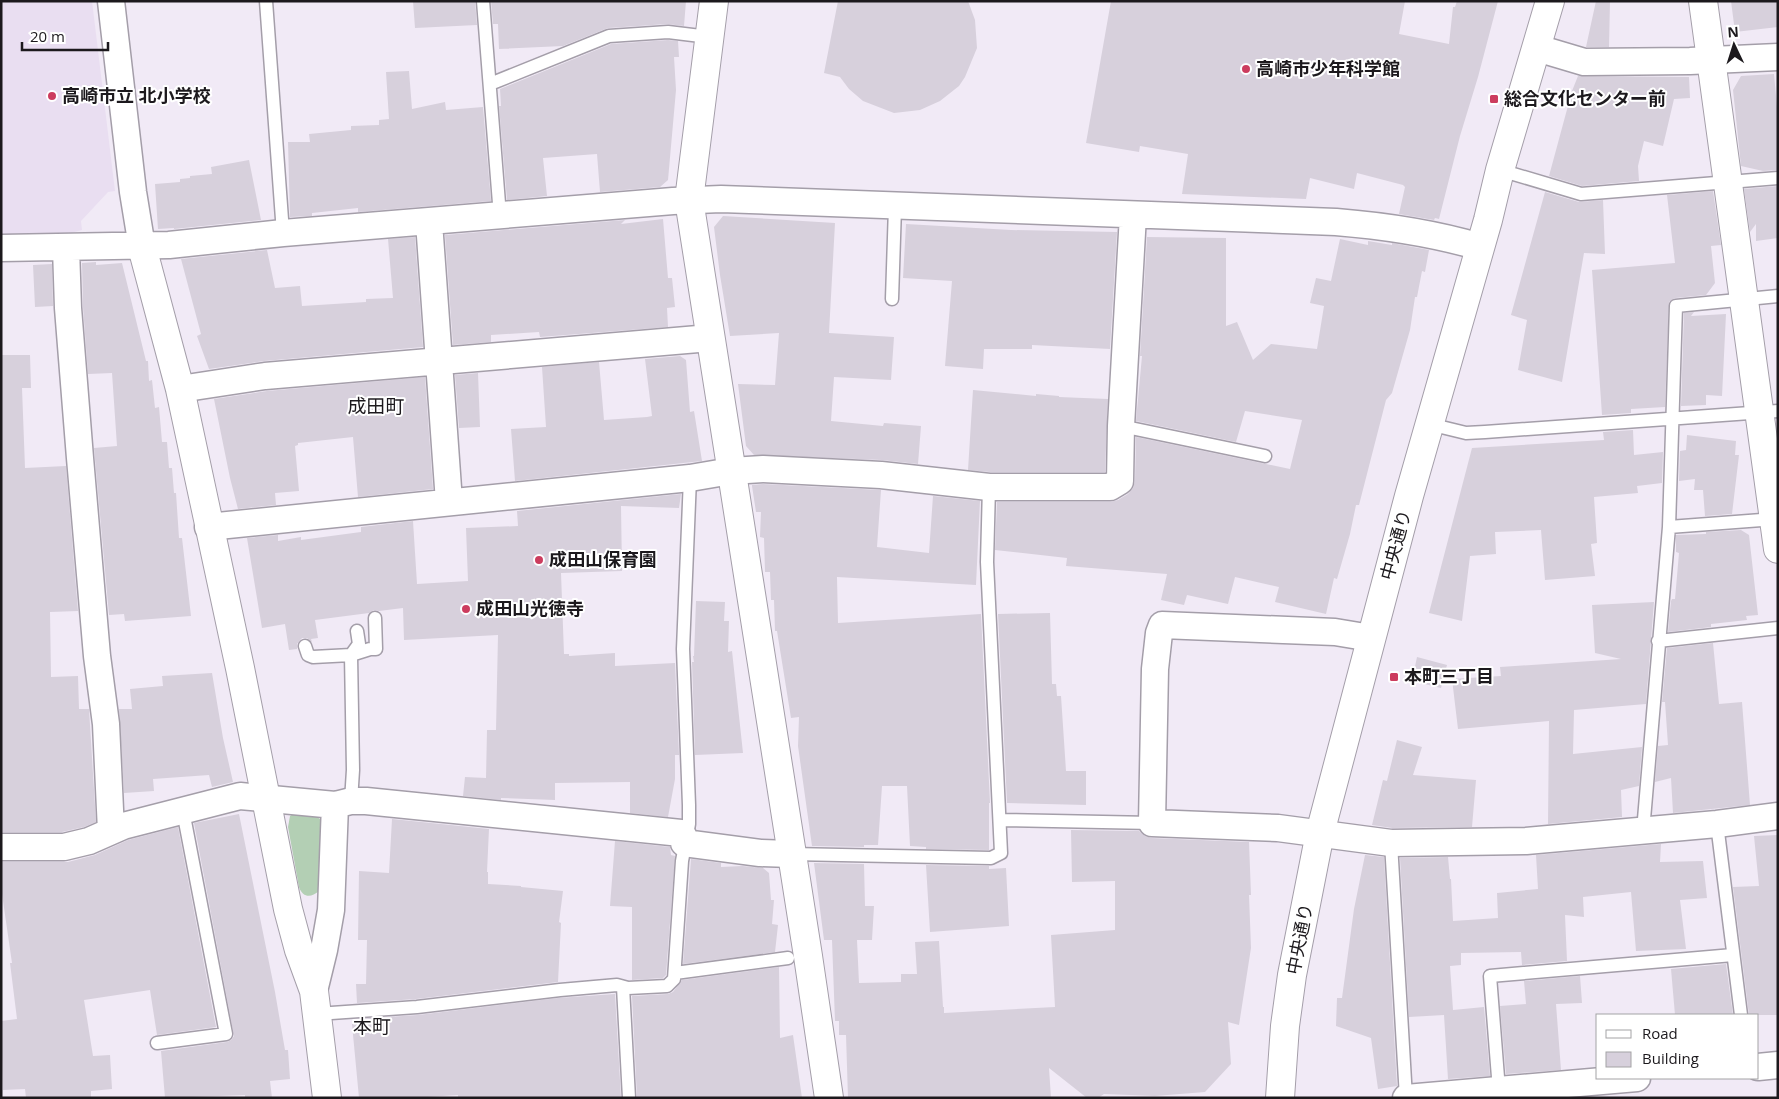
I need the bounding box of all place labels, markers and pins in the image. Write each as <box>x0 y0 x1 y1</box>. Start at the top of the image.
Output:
place label: 高崎市少年科学館 <box>1256 56 1400 80</box>
marker: 高崎市少年科学館 <box>1240 63 1252 75</box>
place label: 高崎市立 北小学校 <box>62 83 211 107</box>
place label: 総合文化センター前 <box>1504 86 1666 110</box>
marker: 高崎市立 北小学校 <box>46 90 58 102</box>
marker: 総合文化センター前 <box>1488 93 1500 105</box>
place label: 成田山保育園 <box>549 547 657 571</box>
marker: 成田山保育園 <box>533 554 545 566</box>
place label: 成田山光徳寺 <box>476 596 584 620</box>
marker: 成田山光徳寺 <box>460 603 472 615</box>
place label: 本町三丁目 <box>1404 664 1494 688</box>
marker: 本町三丁目 <box>1388 671 1400 683</box>

